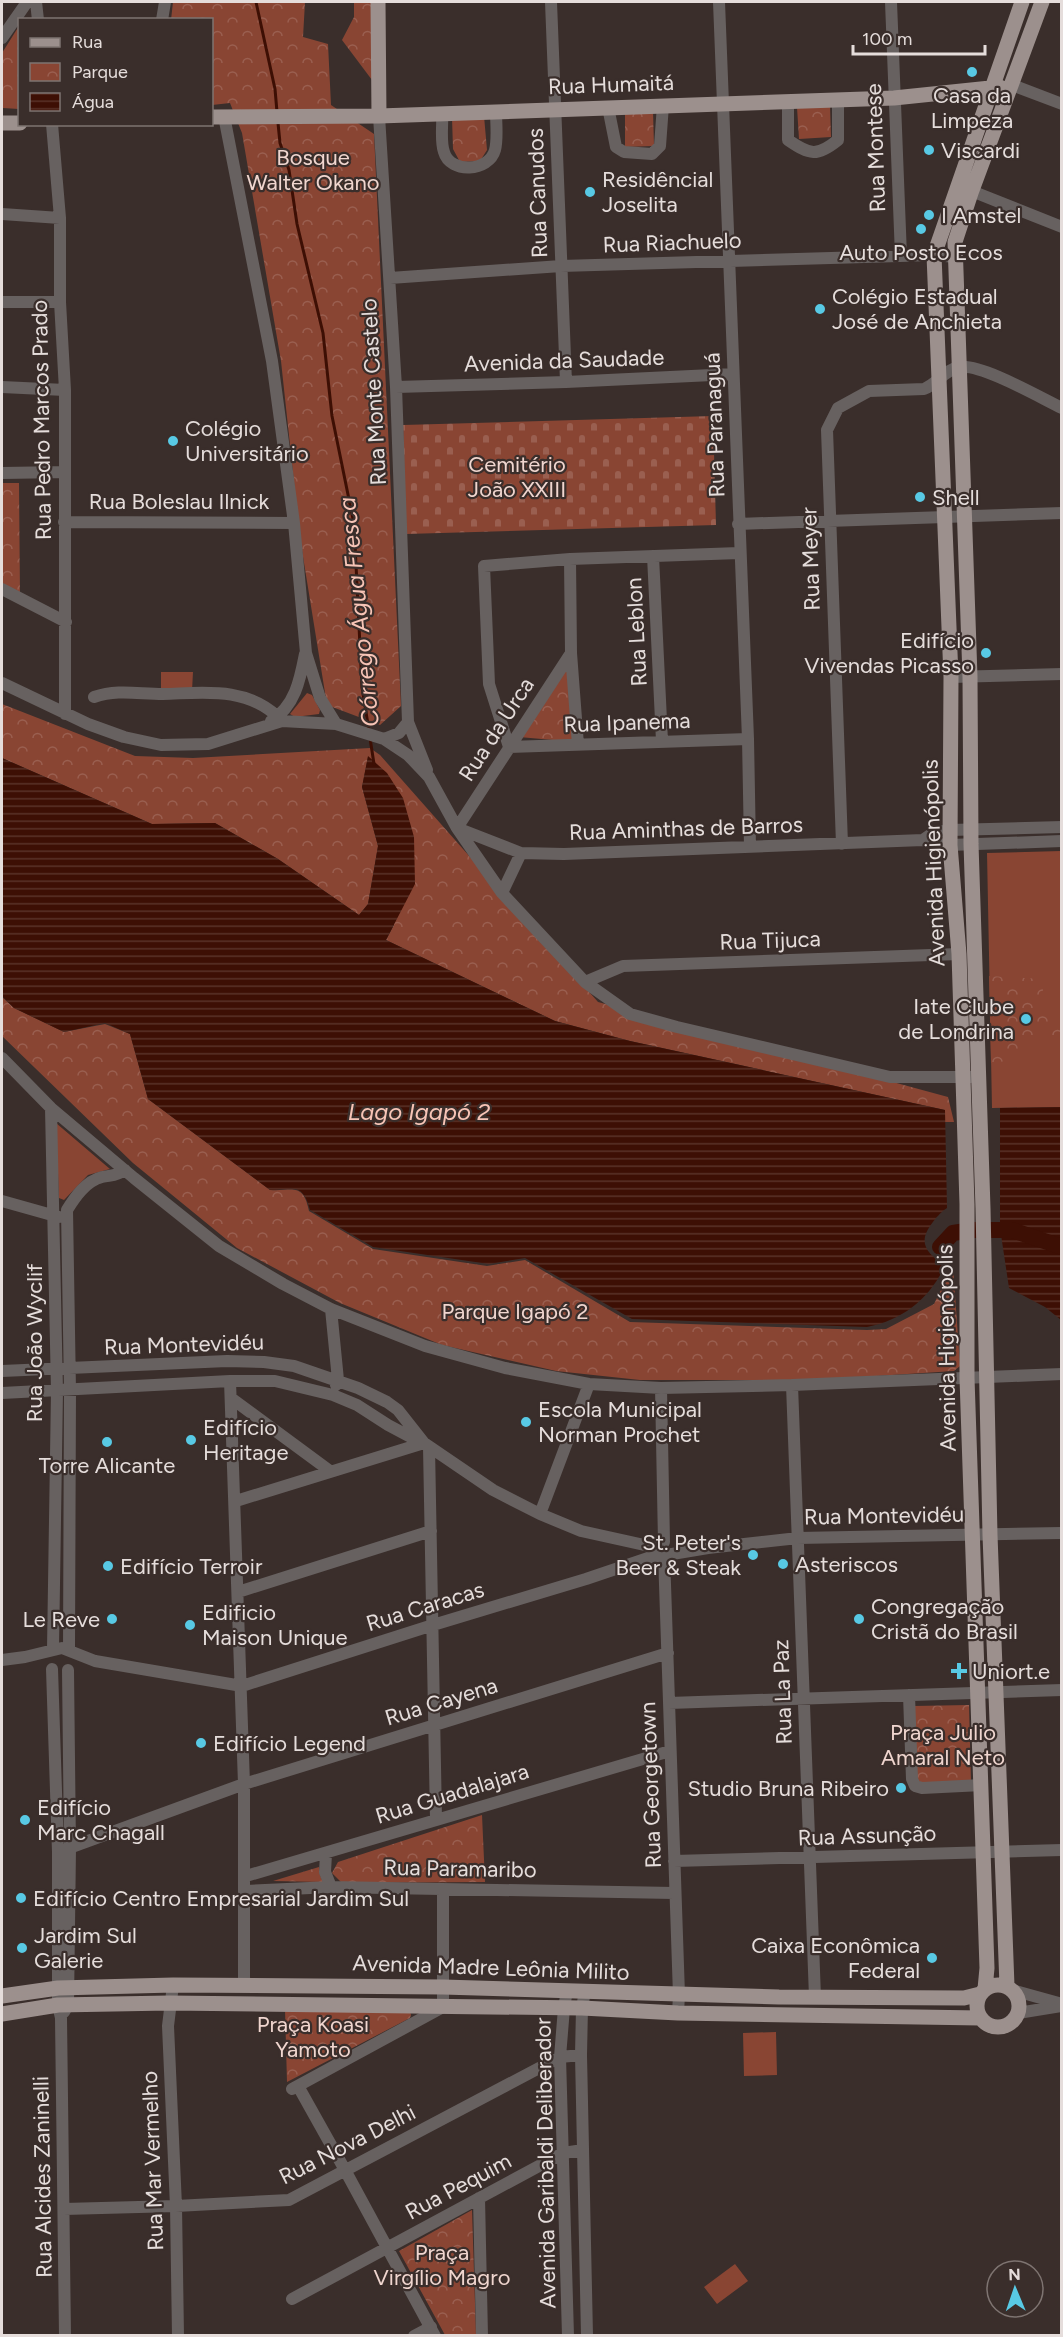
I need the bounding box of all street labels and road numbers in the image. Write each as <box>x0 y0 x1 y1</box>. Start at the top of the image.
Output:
street label: Rua Humaitá <box>548 69 674 100</box>
street label: Rua Montese <box>860 83 891 213</box>
street label: Rua Canudos <box>522 127 553 259</box>
street label: Rua Riachuelo <box>602 227 742 258</box>
street label: Rua Monte Castelo <box>355 298 392 486</box>
street label: Rua Pedro Marcos Prado <box>26 300 57 540</box>
street label: Avenida da Saudade <box>463 344 665 377</box>
street label: Rua Paranaguá <box>698 352 731 498</box>
street label: Rua Boleslau Ilnick <box>89 488 270 515</box>
street label: Rua Meyer <box>795 506 826 611</box>
street label: Rua Leblon <box>620 577 653 687</box>
street label: Rua da Urca <box>453 672 540 786</box>
street label: Rua Ipanema <box>563 707 691 738</box>
street label: Avenida Higienópolis <box>916 759 951 967</box>
street label: Rua Aminthas de Barros <box>569 811 803 846</box>
street label: Rua Tijuca <box>719 925 821 956</box>
street label: Avenida Higienópolis <box>931 1244 962 1452</box>
street label: Rua João Wyclif <box>21 1263 48 1422</box>
street label: Rua Montevidéu <box>104 1328 264 1361</box>
street label: Rua Montevidéu <box>804 1501 964 1530</box>
street label: Rua Caracas <box>363 1576 487 1637</box>
street label: Rua La Paz <box>767 1639 798 1745</box>
street label: Rua Cayena <box>382 1672 501 1731</box>
street label: Rua Georgetown <box>634 1701 667 1869</box>
street label: Rua Guadalajara <box>372 1757 532 1830</box>
street label: Rua Assunção <box>797 1820 937 1851</box>
street label: Rua Paramaribo <box>383 1854 537 1883</box>
street label: Avenida Madre Leônia Milito <box>352 1949 630 1986</box>
street label: Avenida Garibaldi Deliberador <box>529 2017 562 2309</box>
street label: Rua Mar Vermelho <box>136 2071 169 2251</box>
street label: Rua Alcides Zaninelli <box>27 2076 58 2278</box>
street label: Rua Nova Delhi <box>275 2099 420 2190</box>
street label: Rua Pequim <box>401 2147 516 2226</box>

